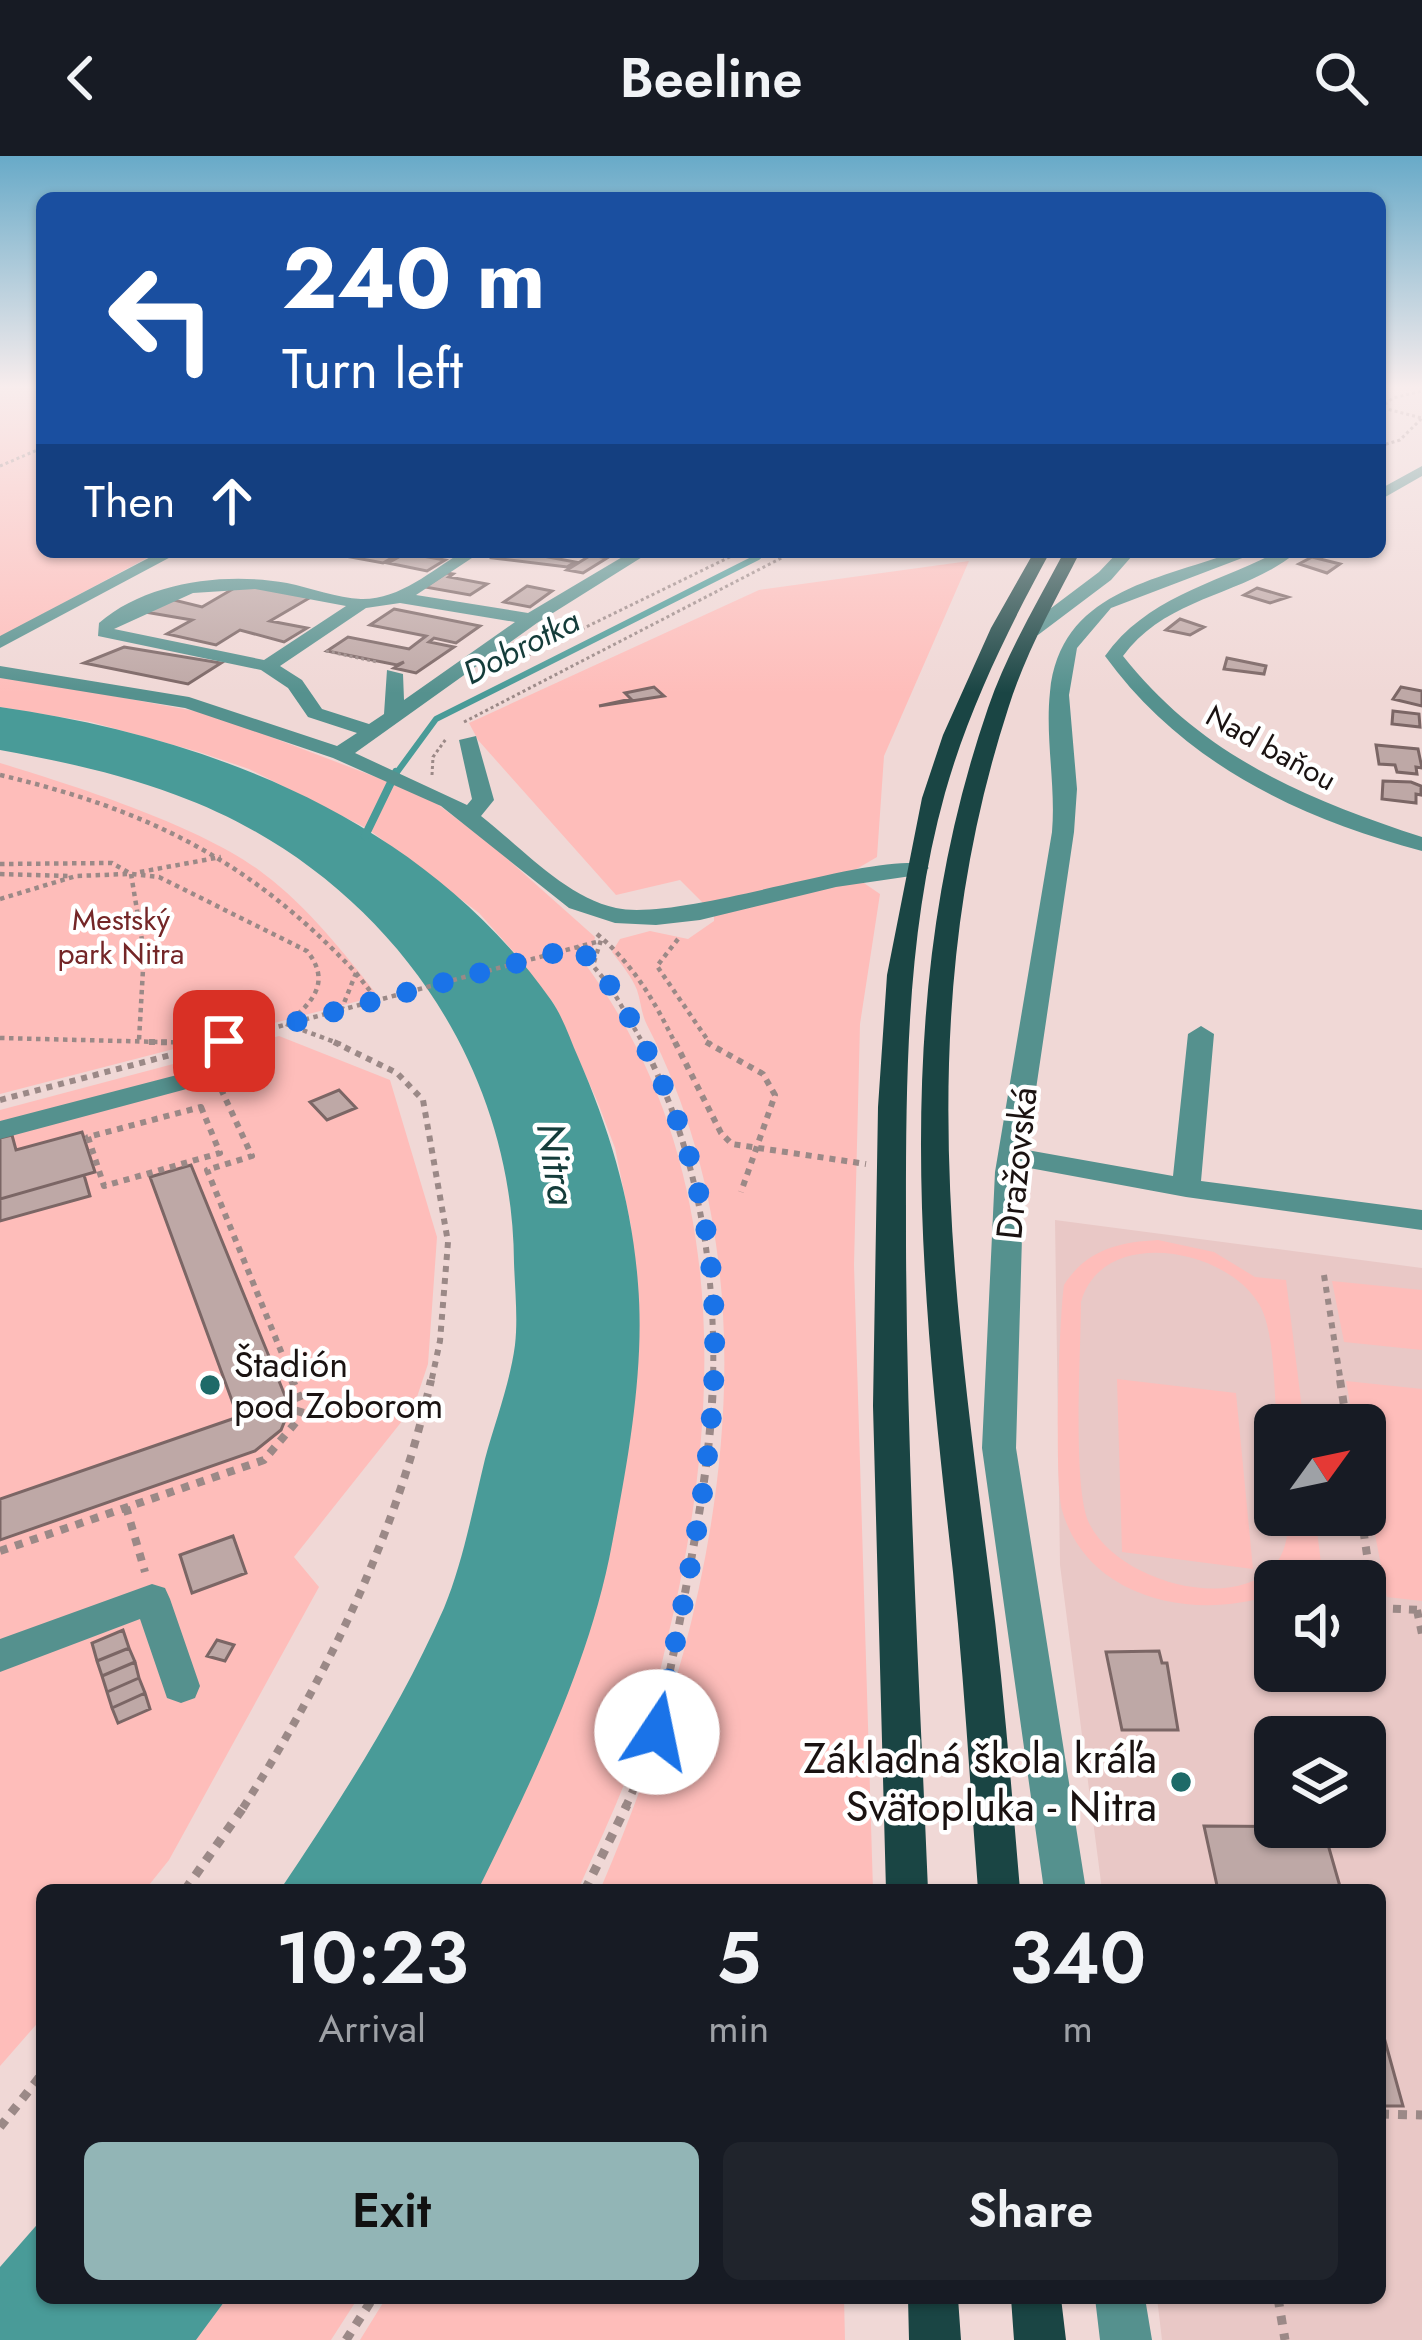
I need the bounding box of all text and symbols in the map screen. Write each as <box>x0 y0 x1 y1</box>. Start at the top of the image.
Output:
text: Beeline <box>620 39 802 117</box>
icon: back <box>48 45 114 111</box>
icon: search <box>1308 45 1374 111</box>
text: 240 m <box>282 218 545 340</box>
icon: left <box>84 240 240 396</box>
text: Turn left <box>282 330 463 408</box>
icon: ahead <box>199 468 265 534</box>
text: Then <box>84 469 175 534</box>
water label: Dobrotka <box>455 597 588 696</box>
street label: Nad baňou <box>1198 694 1344 801</box>
park label: Mestský park Nitra <box>58 898 185 975</box>
pin <box>173 990 275 1092</box>
icon: arrive <box>191 1008 257 1074</box>
street label: Dražovská <box>982 1084 1050 1242</box>
water label: Nitra <box>522 1119 591 1210</box>
place label: Štadión pod Zoborom <box>234 1338 443 1431</box>
marker: Štadión pod Zoborom <box>197 1372 223 1398</box>
north arrow <box>1254 1404 1386 1536</box>
map controls <box>1254 1404 1386 1848</box>
button: sound <box>1254 1560 1386 1692</box>
position arrow <box>594 1669 720 1795</box>
button: layers <box>1254 1716 1386 1848</box>
place label: Základná škola kráľa Svätopluka - Nitra <box>803 1728 1157 1837</box>
marker: Základná škola kráľa Svätopluka - Nitra <box>1168 1769 1194 1795</box>
text: 10:23 <box>276 1906 468 2010</box>
text: 5 <box>717 1906 761 2010</box>
text: 340 <box>1009 1906 1146 2010</box>
text: Arrival <box>318 2000 426 2057</box>
text: min <box>708 2000 769 2057</box>
text: m <box>1062 2000 1093 2057</box>
button: Exit <box>84 2142 699 2280</box>
button: Share <box>723 2142 1338 2280</box>

